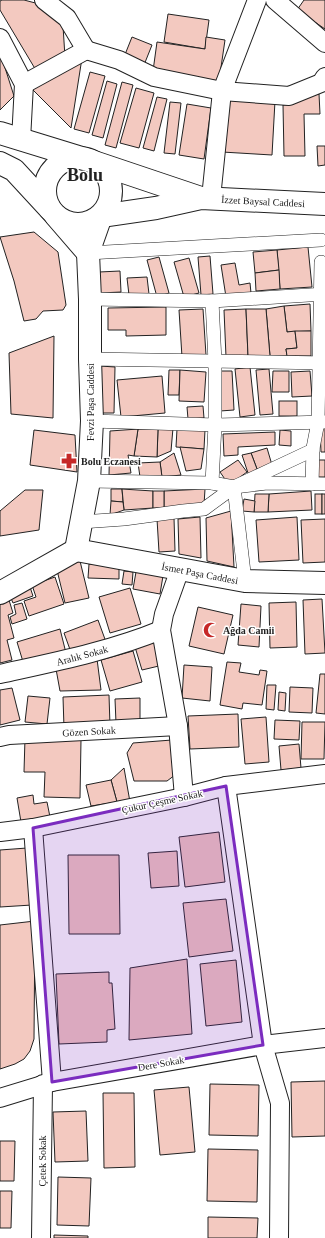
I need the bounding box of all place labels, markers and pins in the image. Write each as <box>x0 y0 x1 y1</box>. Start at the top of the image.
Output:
pharmacy icon: Bolu Eczanesi <box>60 452 78 470</box>
place label: Bolu Eczanesi <box>81 456 141 467</box>
mosque icon: Ağda Camii <box>202 621 220 639</box>
place label: Ağda Camii <box>223 625 275 636</box>

